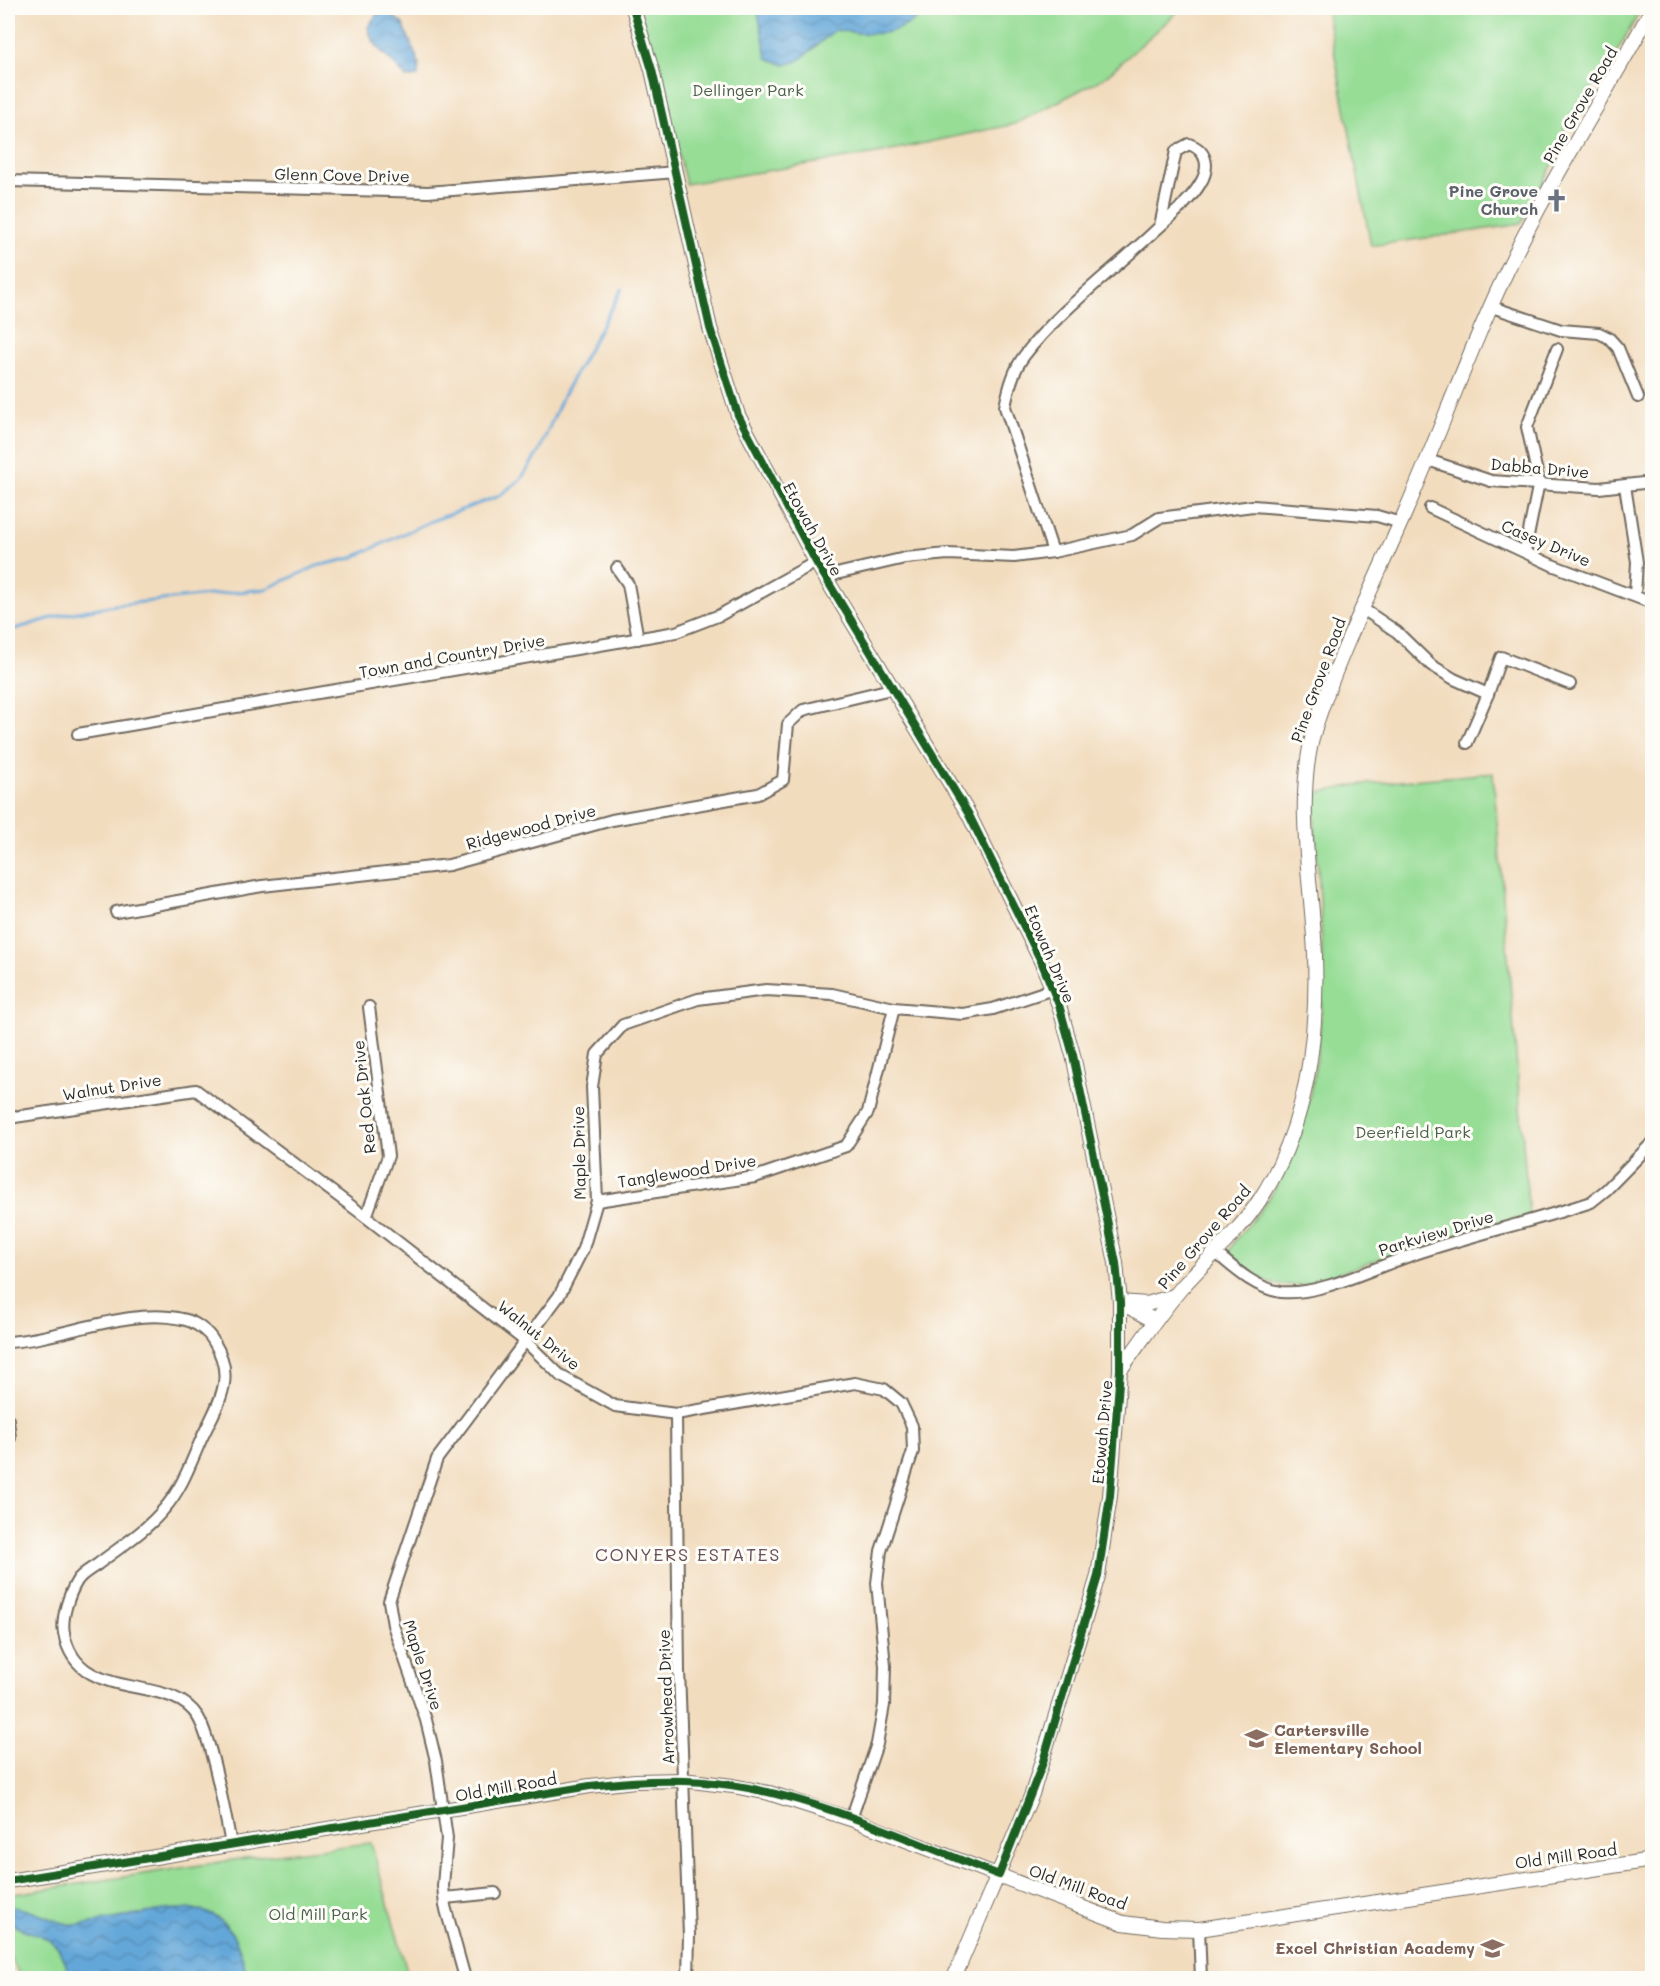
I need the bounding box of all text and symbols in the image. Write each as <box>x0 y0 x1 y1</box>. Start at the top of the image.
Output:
street label: Pine Grove Road <box>1538 43 1621 167</box>
park label: Dellinger Park <box>692 79 804 100</box>
street label: Glenn Cove Drive <box>274 163 410 186</box>
place label: Pine Grove Church <box>1449 180 1538 219</box>
church icon: Pine Grove Church <box>1543 187 1569 213</box>
street label: Dabba Drive <box>1490 453 1590 482</box>
street label: Etowah Drive <box>779 478 848 580</box>
street label: Casey Drive <box>1498 514 1594 571</box>
street label: Pine Grove Road <box>1285 615 1350 745</box>
street label: Town and Country Drive <box>357 629 546 682</box>
street label: Ridgewood Drive <box>464 799 598 854</box>
street label: Etowah Drive <box>1020 902 1081 1006</box>
street label: Red Oak Drive <box>347 1039 380 1155</box>
street label: Walnut Drive <box>61 1068 163 1105</box>
street label: Maple Drive <box>567 1106 590 1200</box>
park label: Deerfield Park <box>1355 1121 1471 1142</box>
street label: Tanglewood Drive <box>616 1149 758 1192</box>
street label: Pine Grove Road <box>1153 1180 1255 1293</box>
street label: Parkview Drive <box>1376 1205 1496 1260</box>
street label: Walnut Drive <box>494 1295 585 1374</box>
street label: Etowah Drive <box>1086 1379 1117 1485</box>
district label: CONYERS ESTATES <box>595 1542 781 1566</box>
street label: Maple Drive <box>399 1617 448 1713</box>
street label: Arrowhead Drive <box>653 1629 678 1765</box>
place label: Cartersville Elementary School <box>1274 1719 1422 1758</box>
school or university icon: Cartersville Elementary School <box>1243 1726 1269 1752</box>
street label: Old Mill Road <box>454 1767 558 1806</box>
street label: Old Mill Road <box>1514 1838 1618 1873</box>
street label: Old Mill Road <box>1026 1859 1130 1914</box>
park label: Old Mill Park <box>268 1903 368 1924</box>
school or university icon: Excel Christian Academy <box>1480 1935 1506 1961</box>
place label: Excel Christian Academy <box>1275 1937 1475 1958</box>

